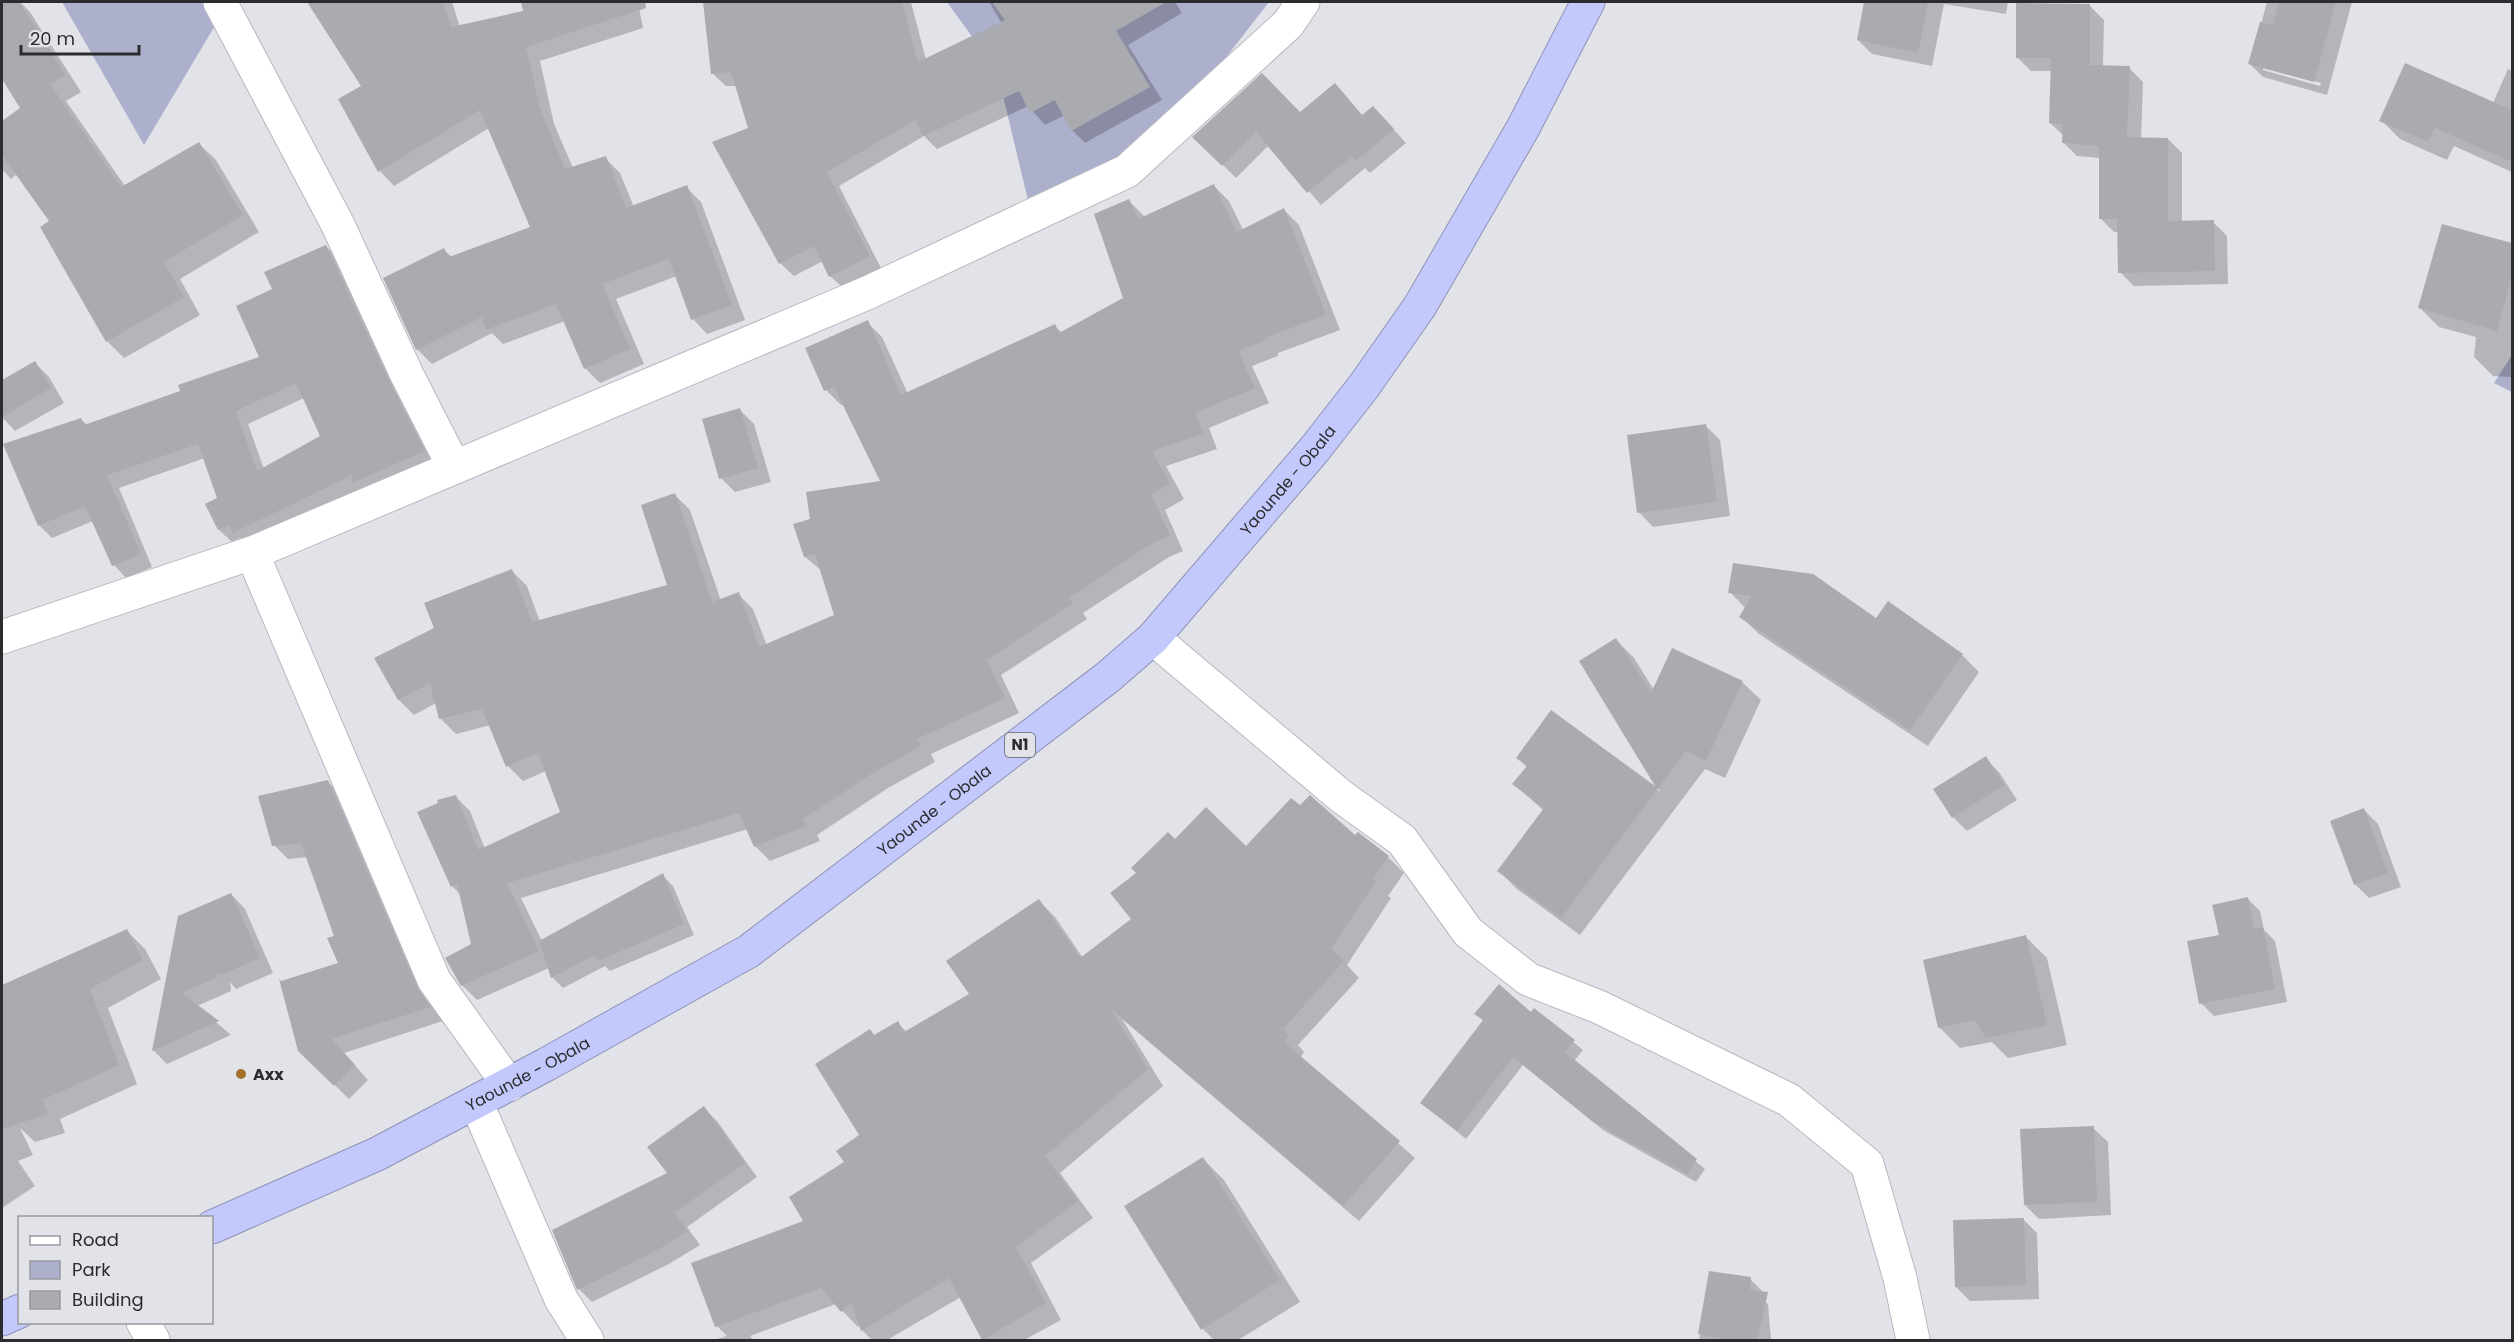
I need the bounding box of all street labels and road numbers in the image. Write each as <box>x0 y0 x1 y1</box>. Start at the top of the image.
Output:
street label: Yaounde - Obala <box>1235 420 1341 541</box>
road number: N1 <box>1005 733 1035 757</box>
street label: Yaounde - Obala <box>872 759 996 861</box>
street label: Yaounde - Obala <box>462 1031 594 1117</box>

